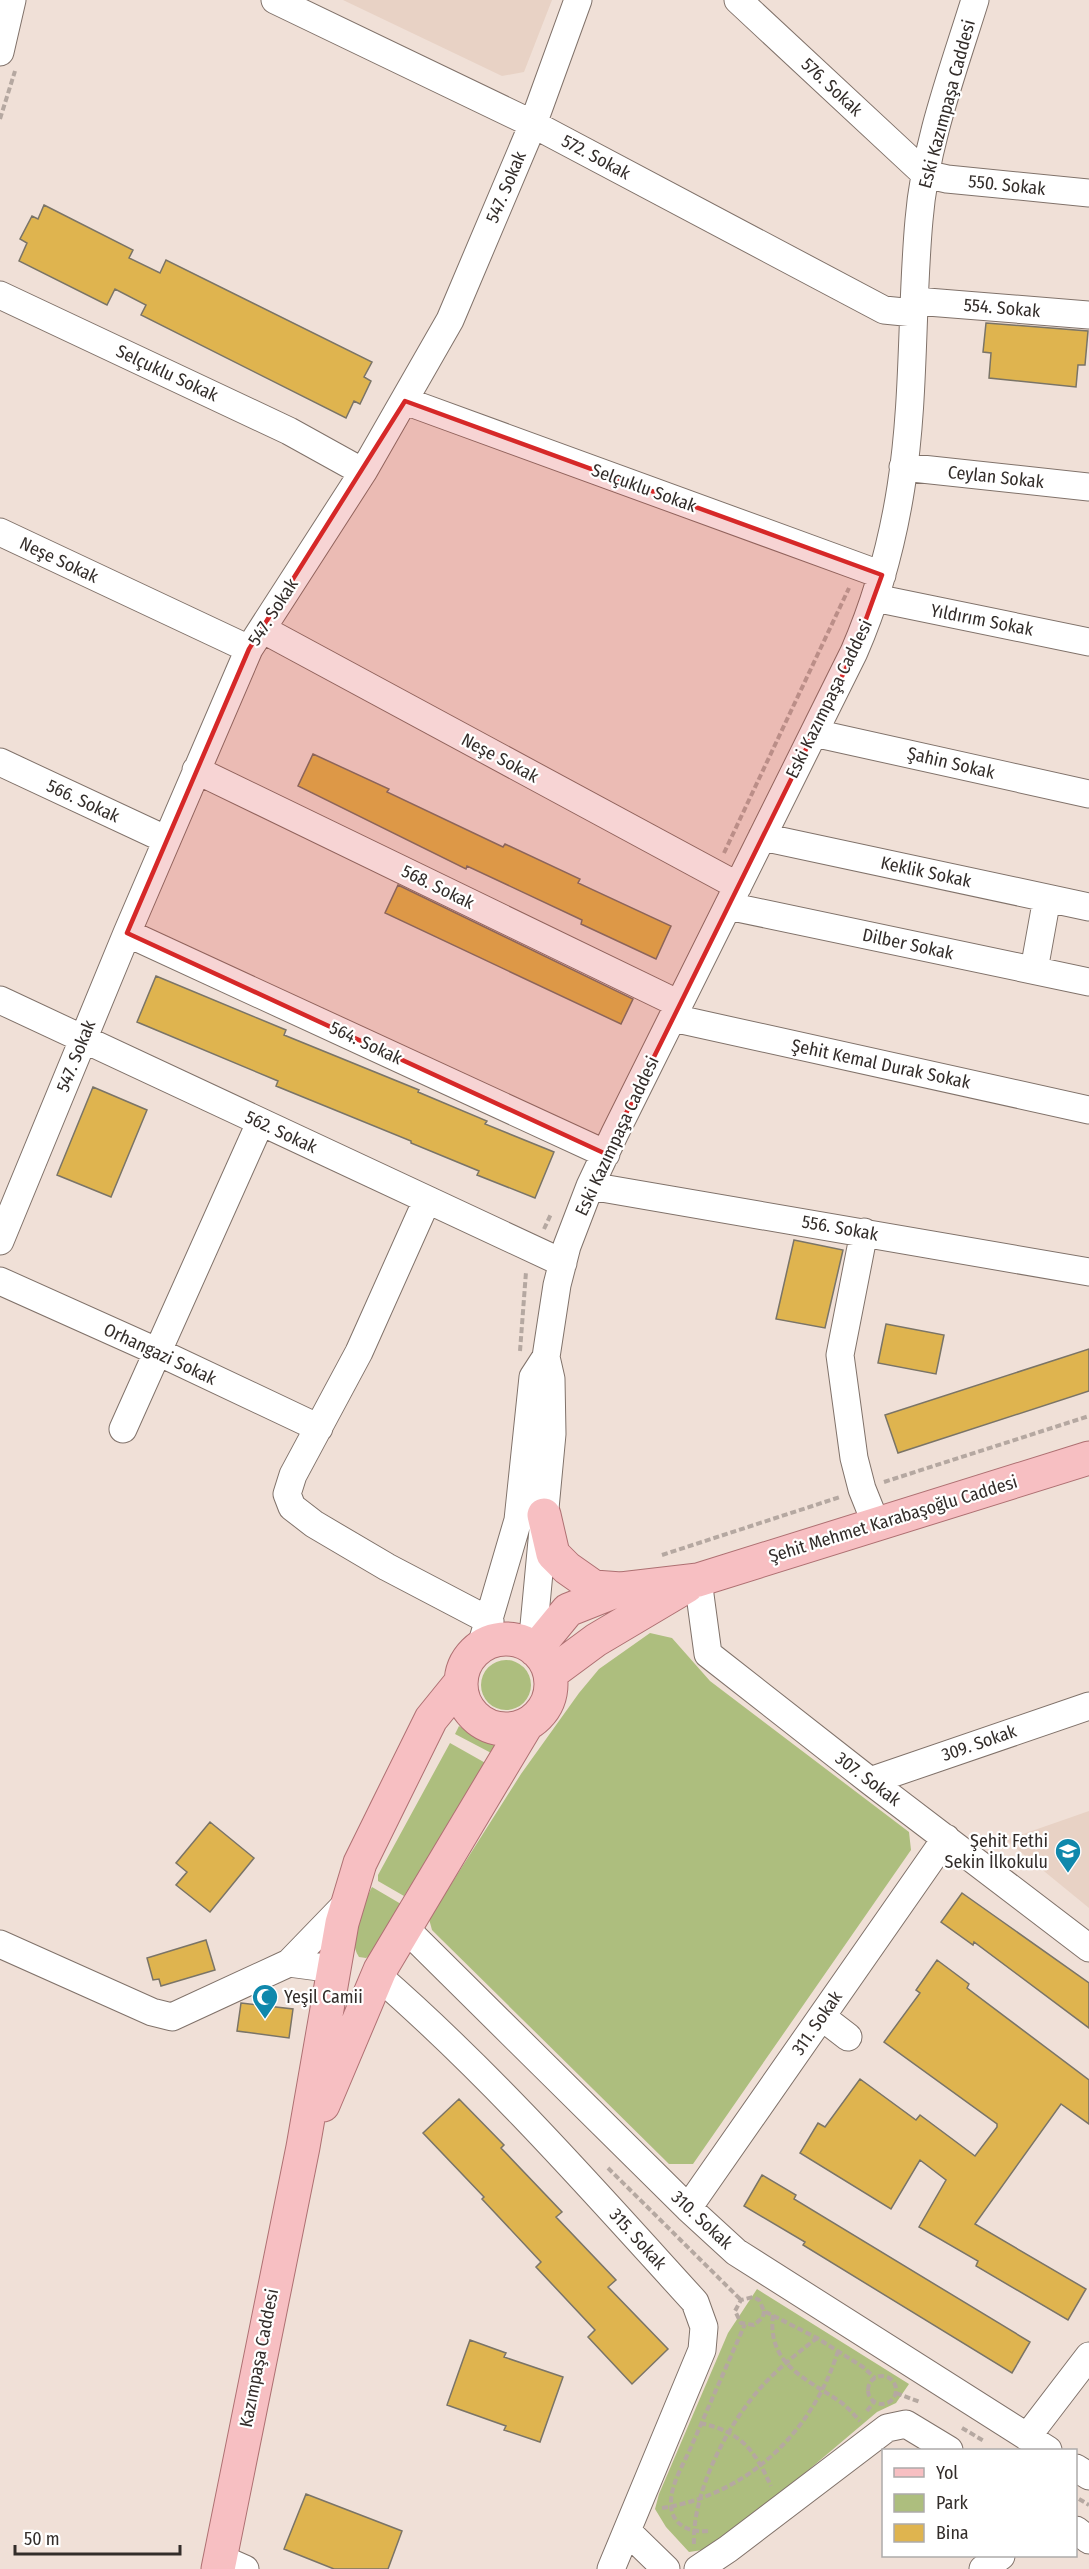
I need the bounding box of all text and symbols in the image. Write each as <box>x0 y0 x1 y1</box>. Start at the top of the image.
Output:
street label: Eski Kazımpaşa Caddesi <box>914 17 980 191</box>
street label: 576. Sokak <box>797 53 868 121</box>
street label: 572. Sokak <box>558 130 635 185</box>
street label: 547. Sokak <box>481 147 531 226</box>
street label: 550. Sokak <box>967 170 1047 200</box>
street label: 554. Sokak <box>963 294 1042 322</box>
street label: Selçuklu Sokak <box>113 340 222 406</box>
street label: Selçuklu Sokak <box>589 459 700 517</box>
street label: Ceylan Sokak <box>947 461 1046 493</box>
street label: Neşe Sokak <box>16 532 102 588</box>
street label: 547. Sokak <box>243 574 303 650</box>
street label: Yıldırım Sokak <box>929 599 1036 641</box>
street label: Eski Kazımpaşa Caddesi <box>781 616 877 782</box>
street label: Neşe Sokak <box>458 728 543 788</box>
street label: Şahin Sokak <box>905 742 998 784</box>
street label: 566. Sokak <box>43 775 123 828</box>
street label: Keklik Sokak <box>879 852 974 892</box>
street label: 568. Sokak <box>398 860 478 914</box>
street label: Dilber Sokak <box>860 924 956 964</box>
street label: 547. Sokak <box>52 1016 101 1095</box>
street label: 564. Sokak <box>326 1017 406 1070</box>
street label: Şehit Kemal Durak Sokak <box>790 1034 973 1094</box>
street label: Eski Kazımpaşa Caddesi <box>570 1053 664 1219</box>
street label: 562. Sokak <box>242 1106 321 1158</box>
street label: 556. Sokak <box>800 1210 880 1246</box>
street label: Orhangazi Sokak <box>100 1318 220 1390</box>
street label: Şehit Mehmet Karabaşoğlu Caddesi <box>766 1471 1020 1567</box>
street label: 309. Sokak <box>939 1720 1020 1766</box>
street label: 307. Sokak <box>831 1747 906 1811</box>
place label: Şehit Fethi Sekin İlkokulu <box>945 1830 1048 1873</box>
school or university icon: Şehit Fethi Sekin İlkokulu <box>1053 1836 1083 1874</box>
mosque icon: Yeşil Camii <box>250 1982 280 2020</box>
place label: Yeşil Camii <box>284 1986 363 2008</box>
street label: 311. Sokak <box>787 1986 847 2059</box>
street label: 310. Sokak <box>667 2186 738 2254</box>
street label: 315. Sokak <box>605 2204 672 2275</box>
street label: Kazımpaşa Caddesi <box>235 2287 283 2429</box>
legend <box>882 2449 1077 2557</box>
text: Yol <box>936 2462 958 2484</box>
text: Park <box>936 2492 969 2514</box>
scale bar <box>15 2518 180 2556</box>
text: Bina <box>936 2522 969 2544</box>
text: 50 m <box>24 2528 60 2550</box>

